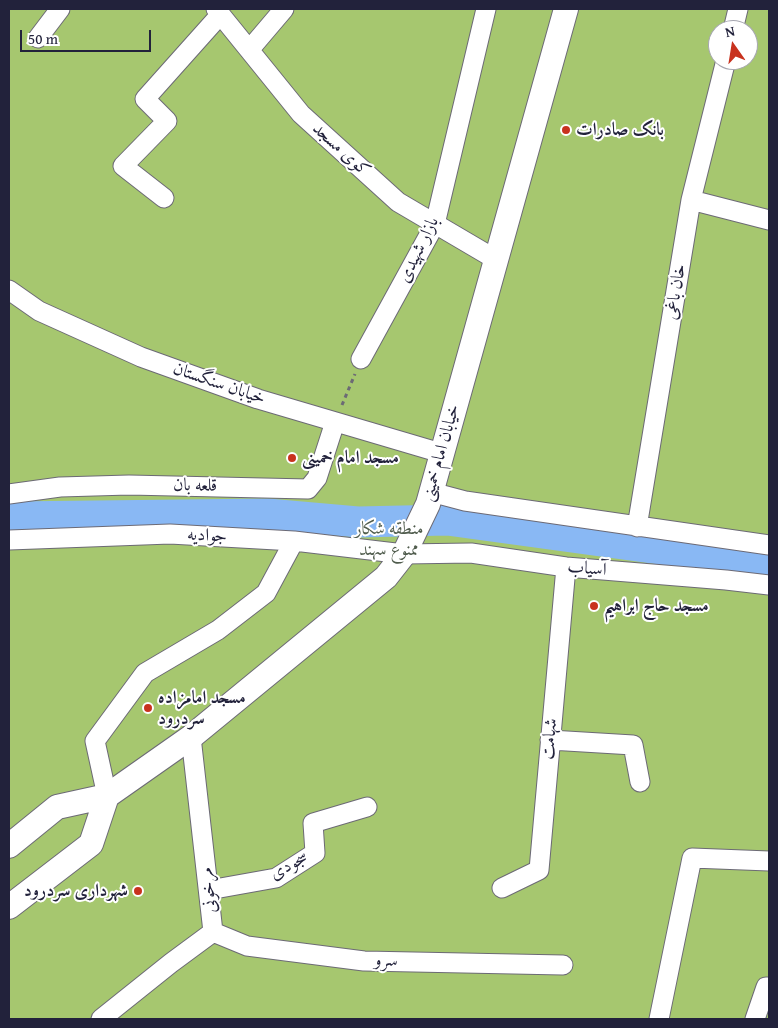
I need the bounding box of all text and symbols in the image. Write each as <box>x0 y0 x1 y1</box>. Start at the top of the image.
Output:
scale bar <box>22 20 154 52</box>
north arrow <box>708 20 758 70</box>
text: N <box>723 21 737 42</box>
text: 50 m <box>28 28 58 49</box>
street label: کوی مسجد <box>307 118 375 182</box>
place label: بانک صادرات <box>576 119 664 141</box>
marker: بانک صادرات <box>560 124 572 136</box>
street label: بازار شهیدی <box>394 213 444 287</box>
street label: خان باغی <box>661 263 691 321</box>
street label: خیابان سنگستان <box>170 358 268 410</box>
street label: خیابان امام خمینی <box>417 402 465 504</box>
place label: مسجد امام خمینی <box>302 447 399 469</box>
marker: مسجد امام خمینی <box>286 452 298 464</box>
street label: قلعه بان <box>173 475 217 497</box>
park label: منطقه شکار ممنوع سهند <box>354 518 424 560</box>
street label: جوادیه <box>186 524 228 548</box>
street label: آسیاب <box>566 557 608 581</box>
place label: مسجد حاج ابراهیم <box>604 595 709 617</box>
marker: مسجد حاج ابراهیم <box>588 600 600 612</box>
place label: مسجد امامزاده سردرود <box>158 687 246 730</box>
marker: مسجد امامزاده سردرود <box>142 702 154 714</box>
street label: شهامت <box>537 717 563 761</box>
street label: سجودی <box>266 847 312 885</box>
street label: مرخونی <box>196 866 222 914</box>
place label: شهرداری سردرود <box>24 880 128 902</box>
marker: شهرداری سردرود <box>132 885 144 897</box>
street label: سرو <box>374 950 398 972</box>

